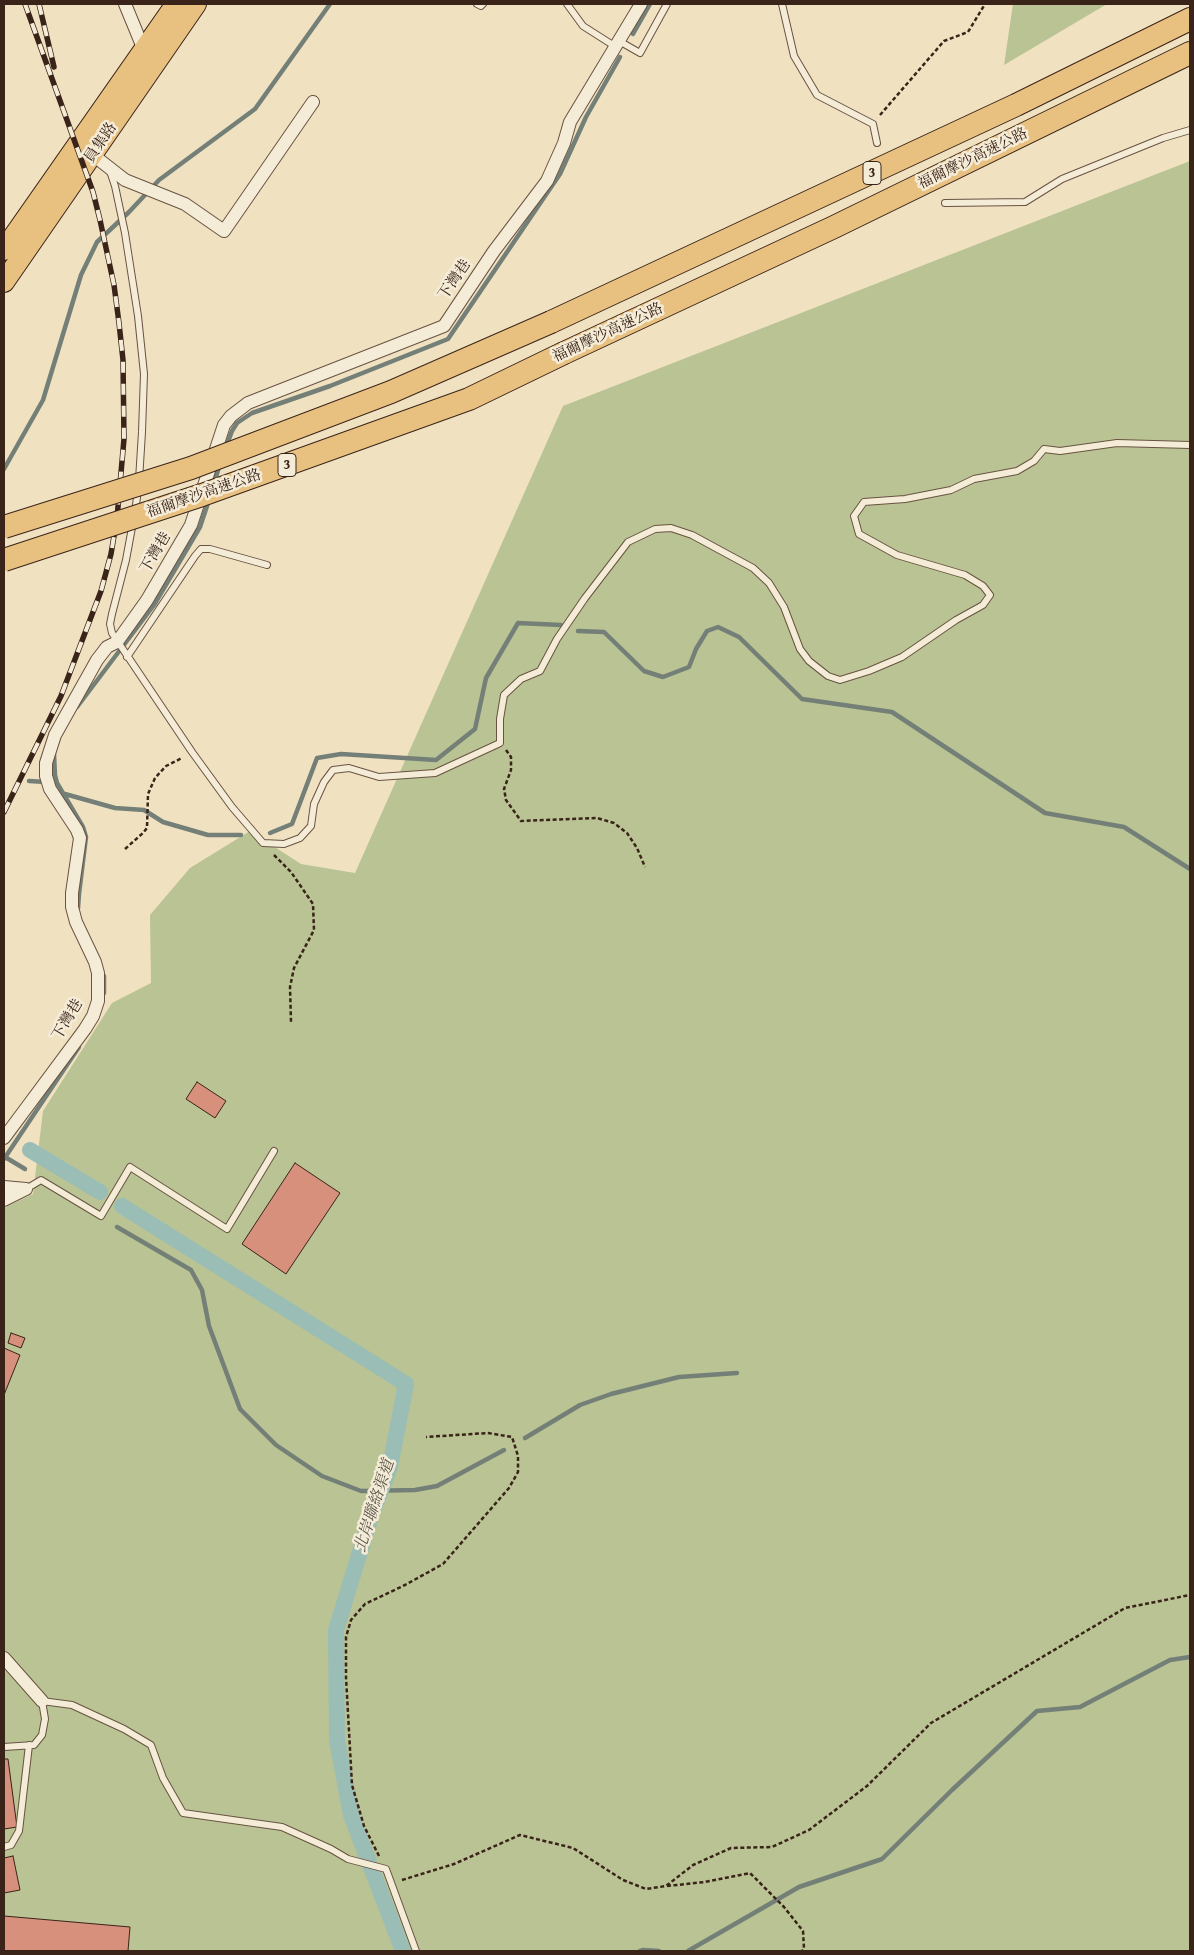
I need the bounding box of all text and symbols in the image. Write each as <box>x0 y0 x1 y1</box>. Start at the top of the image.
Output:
street label: 員集路 <box>81 119 121 167</box>
street label: 福爾摩沙高速公路 <box>915 125 1031 193</box>
road number: 3 <box>863 162 881 184</box>
street label: 下灣巷 <box>435 256 475 304</box>
street label: 福爾摩沙高速公路 <box>550 299 666 367</box>
road number: 3 <box>278 454 296 476</box>
street label: 福爾摩沙高速公路 <box>144 466 264 522</box>
street label: 下灣巷 <box>137 529 175 577</box>
street label: 下灣巷 <box>49 996 87 1044</box>
water label: 北岸聯絡渠道 <box>351 1457 399 1555</box>

